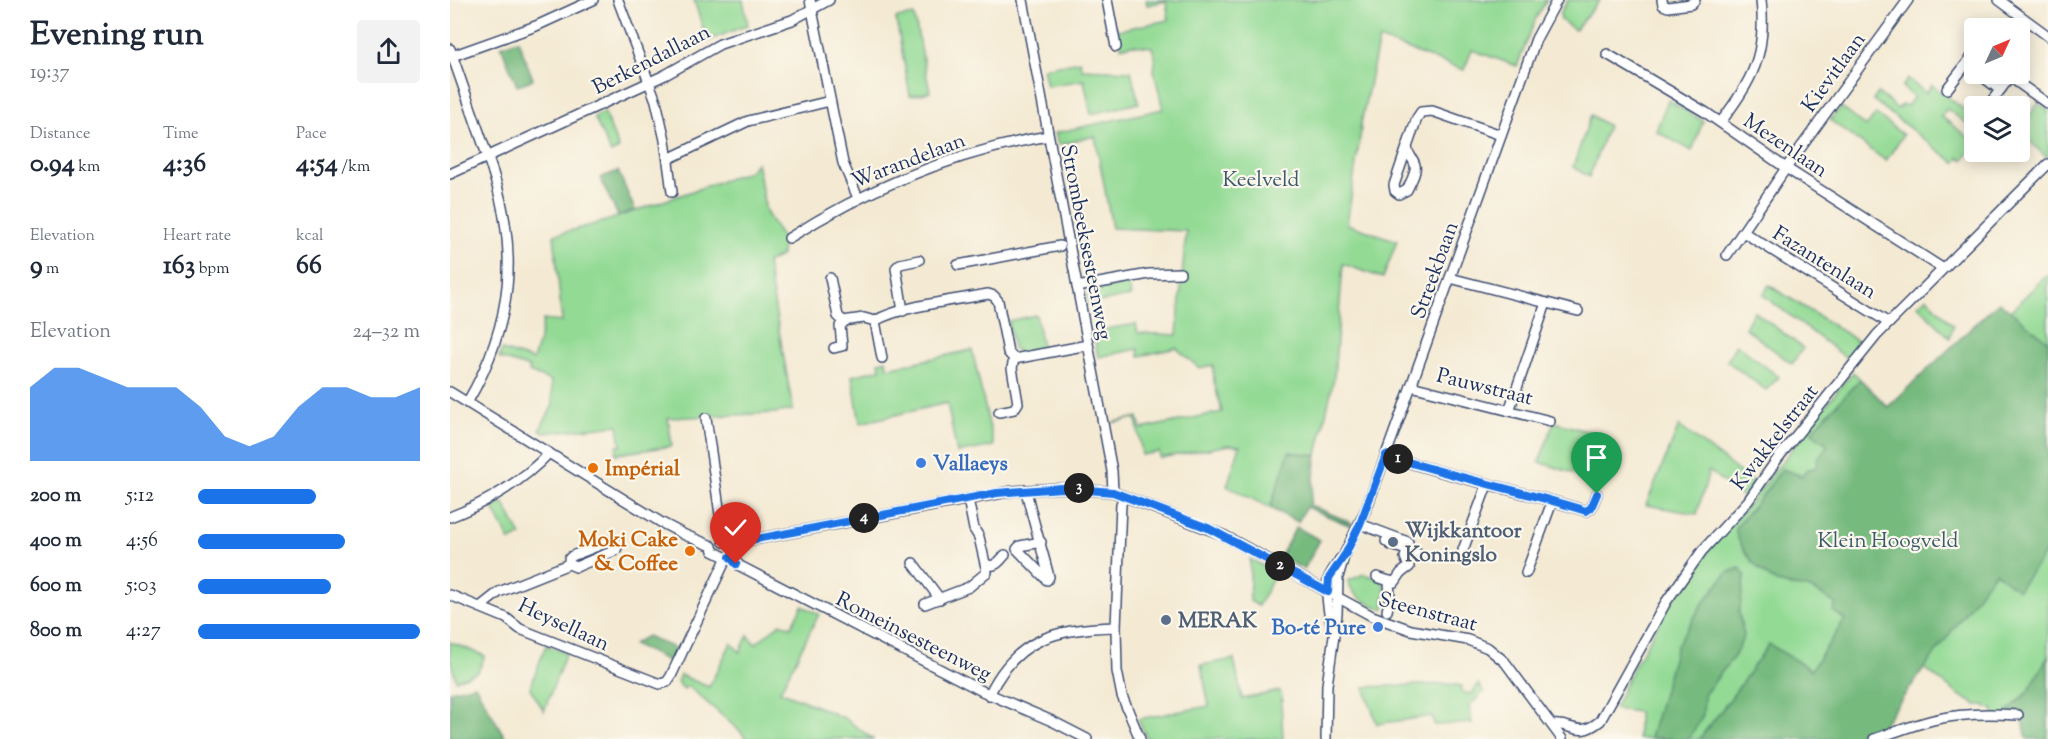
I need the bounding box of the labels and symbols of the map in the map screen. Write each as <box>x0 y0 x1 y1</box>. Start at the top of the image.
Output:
street label: Berkendallaan <box>588 18 716 103</box>
north arrow <box>1964 18 2030 84</box>
street label: Kievitlaan <box>1795 27 1874 119</box>
street label: Mezenlaan <box>1736 107 1833 186</box>
street label: Warandelaan <box>847 126 970 197</box>
street label: Strombeeksesteenweg <box>1051 142 1119 343</box>
park label: Keelveld <box>1223 166 1300 196</box>
street label: Streekbaan <box>1404 218 1467 324</box>
street label: Fazantenlaan <box>1766 220 1882 308</box>
street label: Pauwstraat <box>1433 361 1536 414</box>
street label: Kwakkelstraat <box>1725 379 1827 498</box>
pin <box>1571 432 1622 494</box>
pin: 1 <box>1383 444 1413 474</box>
place label: Vallaeys <box>933 450 1008 480</box>
place label: Impérial <box>605 455 680 485</box>
marker: Vallaeys <box>914 456 928 470</box>
marker: Impérial <box>586 461 600 475</box>
pin: 3 <box>1064 473 1094 503</box>
pin <box>710 502 761 564</box>
pin: 4 <box>849 503 879 533</box>
place label: Wijkkantoor Koningslo <box>1405 517 1522 571</box>
place label: Moki Cake & Coffee <box>579 526 678 580</box>
park label: Klein Hoogveld <box>1818 527 1959 557</box>
marker: Wijkkantoor Koningslo <box>1386 535 1400 549</box>
marker: Moki Cake & Coffee <box>683 544 697 558</box>
pin: 2 <box>1265 551 1295 581</box>
street label: Steenstraat <box>1375 585 1480 641</box>
street label: Romeinsesteenweg <box>830 586 996 690</box>
street label: Heysellaan <box>512 592 614 660</box>
place label: MERAK <box>1178 607 1258 637</box>
marker: MERAK <box>1159 613 1173 627</box>
place label: Bo-té Pure <box>1272 614 1366 644</box>
marker: Bo-té Pure <box>1371 620 1385 634</box>

